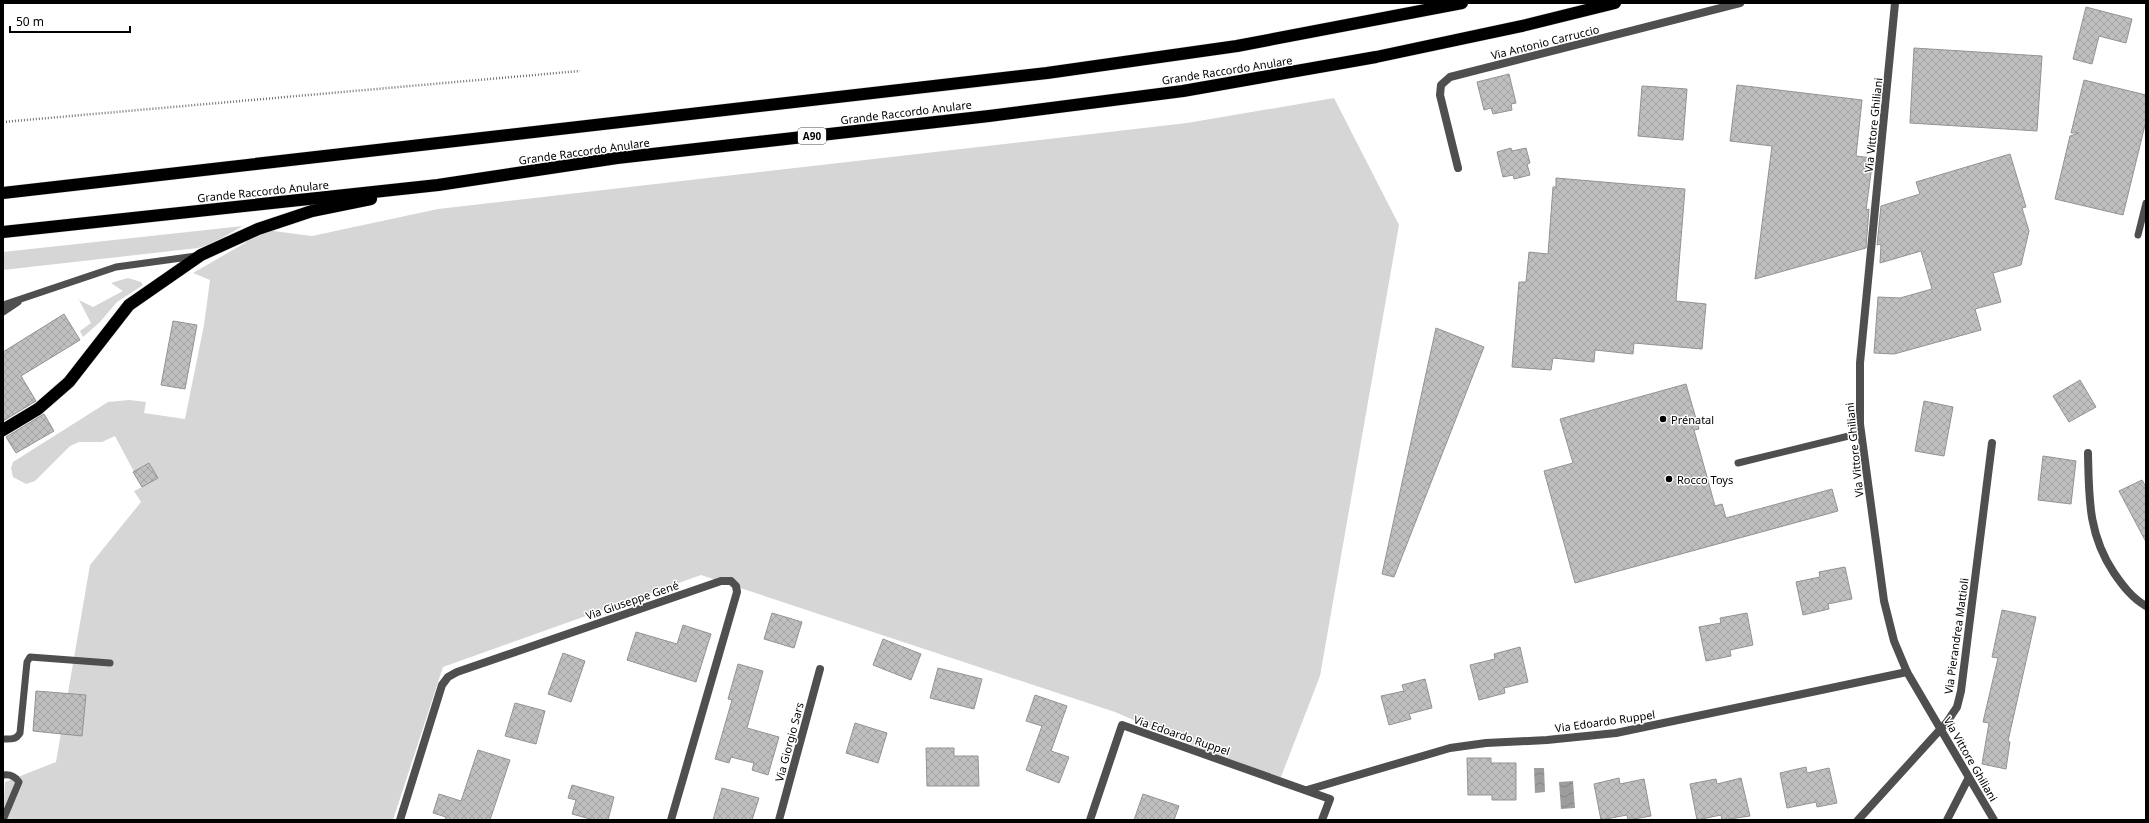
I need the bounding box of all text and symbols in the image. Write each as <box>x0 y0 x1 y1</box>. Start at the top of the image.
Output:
scale bar <box>10 8 130 34</box>
text: 50 m <box>16 13 44 30</box>
street label: Via Antonio Carruccio <box>1489 21 1601 63</box>
street label: Grande Raccordo Anulare <box>1161 52 1293 88</box>
street label: Via Vittore Ghiliani <box>1861 77 1885 173</box>
street label: Grande Raccordo Anulare <box>840 97 972 127</box>
road number: A90 <box>798 128 826 144</box>
street label: Grande Raccordo Anulare <box>518 134 650 168</box>
street label: Grande Raccordo Anulare <box>197 177 329 205</box>
street label: Via Vittore Ghiliani <box>1842 402 1866 498</box>
place label: Prénatal <box>1671 412 1714 427</box>
marker: Prénatal <box>1658 414 1668 424</box>
place label: Rocco Toys <box>1677 472 1733 487</box>
marker: Rocco Toys <box>1664 474 1674 484</box>
street label: Via Giuseppe Gené <box>584 577 680 623</box>
street label: Via Pierandrea Mattioli <box>1940 577 1972 695</box>
street label: Via Giorgio Sars <box>771 701 807 783</box>
street label: Via Edoardo Ruppel <box>1554 707 1656 735</box>
street label: Via Edoardo Ruppel <box>1132 711 1232 759</box>
street label: Via Vittore Ghiliani <box>1941 714 2001 804</box>

